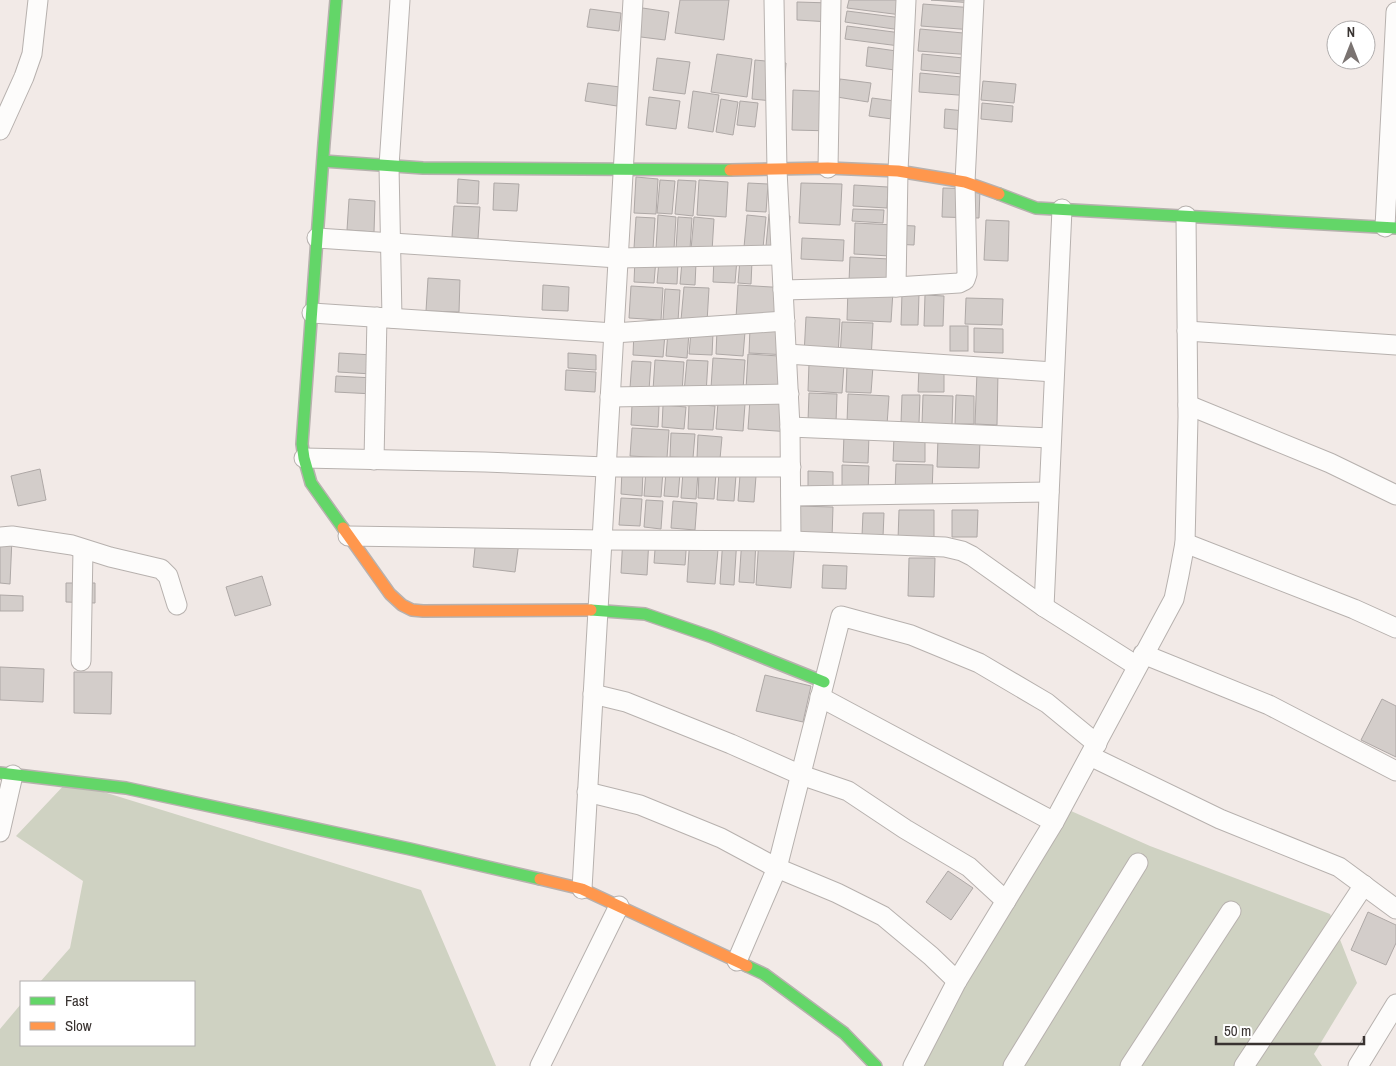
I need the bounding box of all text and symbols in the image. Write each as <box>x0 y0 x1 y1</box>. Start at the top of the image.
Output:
north arrow <box>1326 20 1376 70</box>
text: N <box>1347 23 1355 41</box>
legend <box>20 981 195 1046</box>
text: Fast <box>65 990 89 1011</box>
scale bar <box>1216 1014 1364 1046</box>
text: Slow <box>65 1015 92 1036</box>
text: 50 m <box>1224 1020 1251 1041</box>

